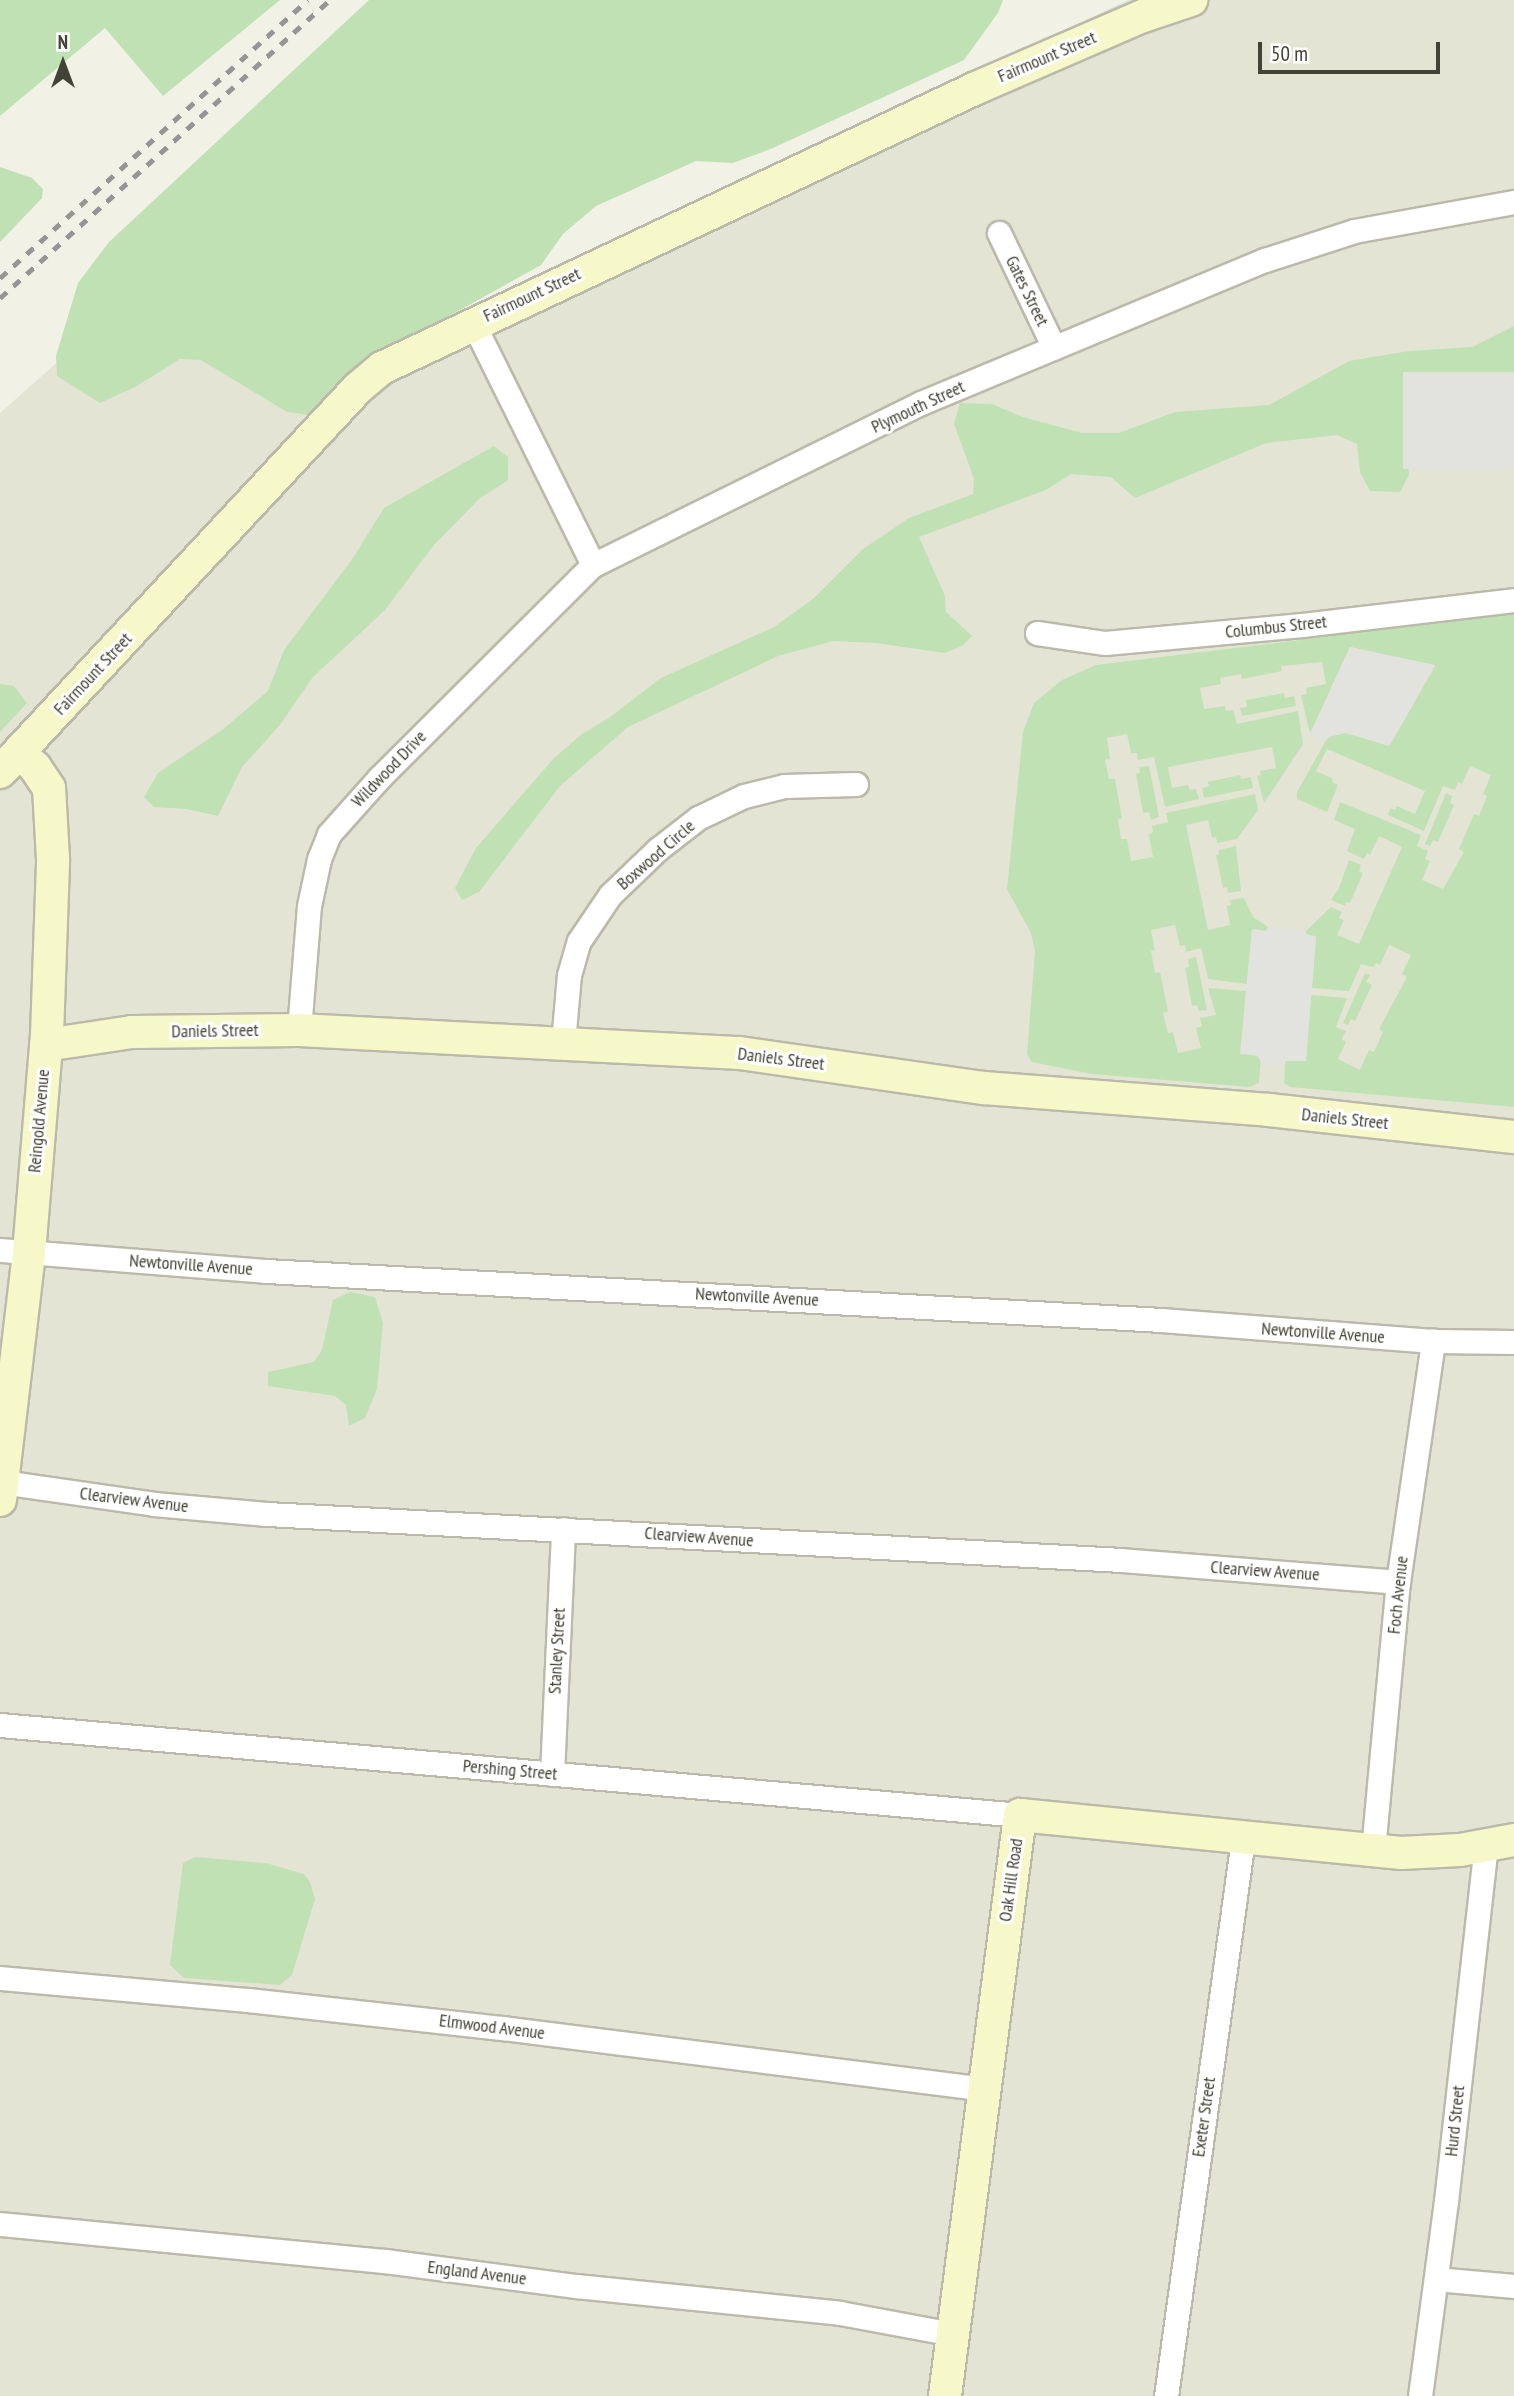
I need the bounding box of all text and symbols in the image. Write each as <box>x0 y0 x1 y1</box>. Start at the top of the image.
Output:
street label: Fairmount Street <box>995 27 1099 87</box>
north arrow <box>28 28 98 98</box>
scale bar <box>1262 28 1444 72</box>
text: N <box>58 30 68 54</box>
text: 50 m <box>1271 40 1308 67</box>
street label: Gates Street <box>1001 252 1053 330</box>
street label: Fairmount Street <box>480 263 584 327</box>
street label: Plymouth Street <box>868 376 968 438</box>
street label: Columbus Street <box>1224 611 1328 643</box>
street label: Fairmount Street <box>49 628 137 720</box>
street label: Wildwood Drive <box>347 726 431 812</box>
street label: Boxwood Circle <box>613 815 699 895</box>
street label: Daniels Street <box>171 1019 259 1043</box>
street label: Daniels Street <box>736 1043 826 1075</box>
street label: Reingold Avenue <box>24 1068 54 1174</box>
street label: Daniels Street <box>1300 1104 1390 1134</box>
street label: Newtonville Avenue <box>128 1250 254 1280</box>
street label: Newtonville Avenue <box>694 1283 820 1311</box>
street label: Newtonville Avenue <box>1260 1318 1386 1348</box>
street label: Clearview Avenue <box>78 1483 190 1517</box>
street label: Clearview Avenue <box>643 1522 755 1552</box>
street label: Foch Avenue <box>1383 1555 1413 1635</box>
street label: Clearview Avenue <box>1209 1556 1321 1586</box>
street label: Stanley Street <box>544 1607 570 1695</box>
street label: Pershing Street <box>462 1755 558 1785</box>
street label: Oak Hill Road <box>994 1837 1028 1923</box>
street label: Elmwood Avenue <box>438 2010 546 2044</box>
street label: Exeter Street <box>1188 2076 1220 2158</box>
street label: Hurd Street <box>1441 2084 1469 2158</box>
street label: England Avenue <box>426 2256 528 2290</box>

